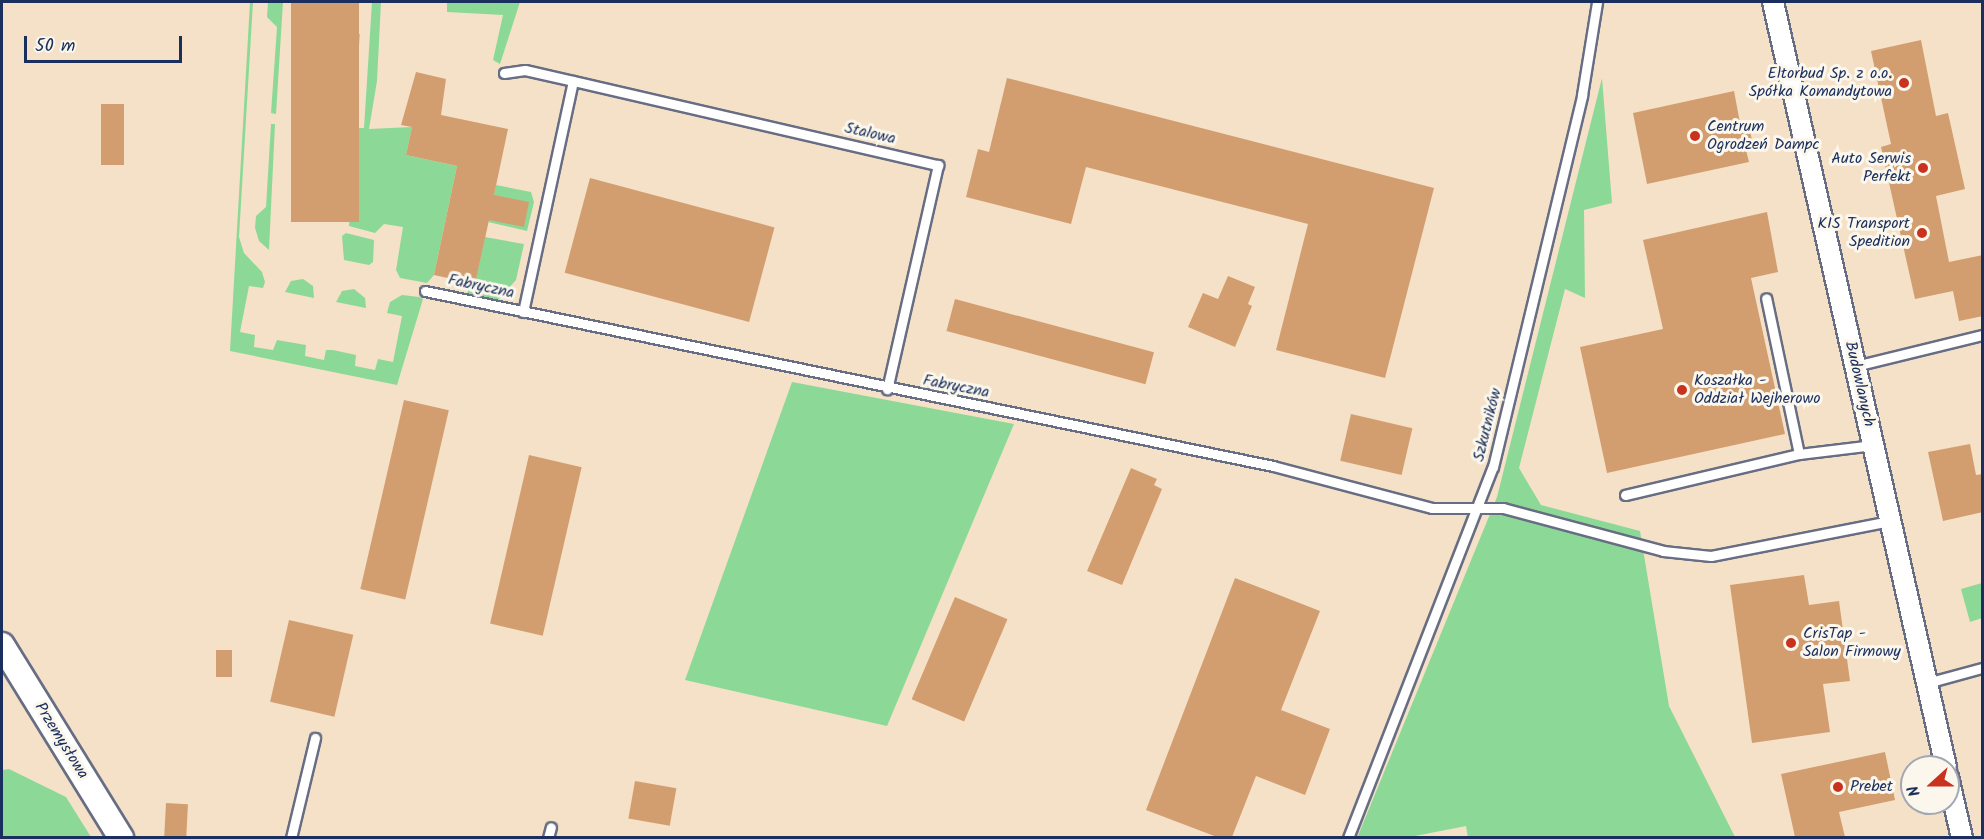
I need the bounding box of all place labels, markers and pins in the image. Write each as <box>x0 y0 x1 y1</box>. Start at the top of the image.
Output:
place label: Eltorbud Sp. z o.o. Spółka Komandytowa <box>1749 64 1892 102</box>
marker: Eltorbud Sp. z o.o. Spółka Komandytowa <box>1897 76 1911 90</box>
place label: Centrum Ogrodzeń Dampc <box>1707 117 1819 155</box>
marker: Centrum Ogrodzeń Dampc <box>1688 129 1702 143</box>
place label: Auto Serwis Perfekt <box>1831 149 1911 187</box>
marker: Auto Serwis Perfekt <box>1916 161 1930 175</box>
place label: KIS Transport Spedition <box>1818 214 1910 252</box>
marker: KIS Transport Spedition <box>1915 226 1929 240</box>
place label: Koszałka - Oddział Wejherowo <box>1694 371 1820 409</box>
marker: Koszałka - Oddział Wejherowo <box>1675 383 1689 397</box>
place label: CrisTap - Salon Firmowy <box>1803 624 1901 662</box>
marker: CrisTap - Salon Firmowy <box>1784 636 1798 650</box>
place label: Prebet <box>1850 777 1893 797</box>
marker: Prebet <box>1831 780 1845 794</box>

